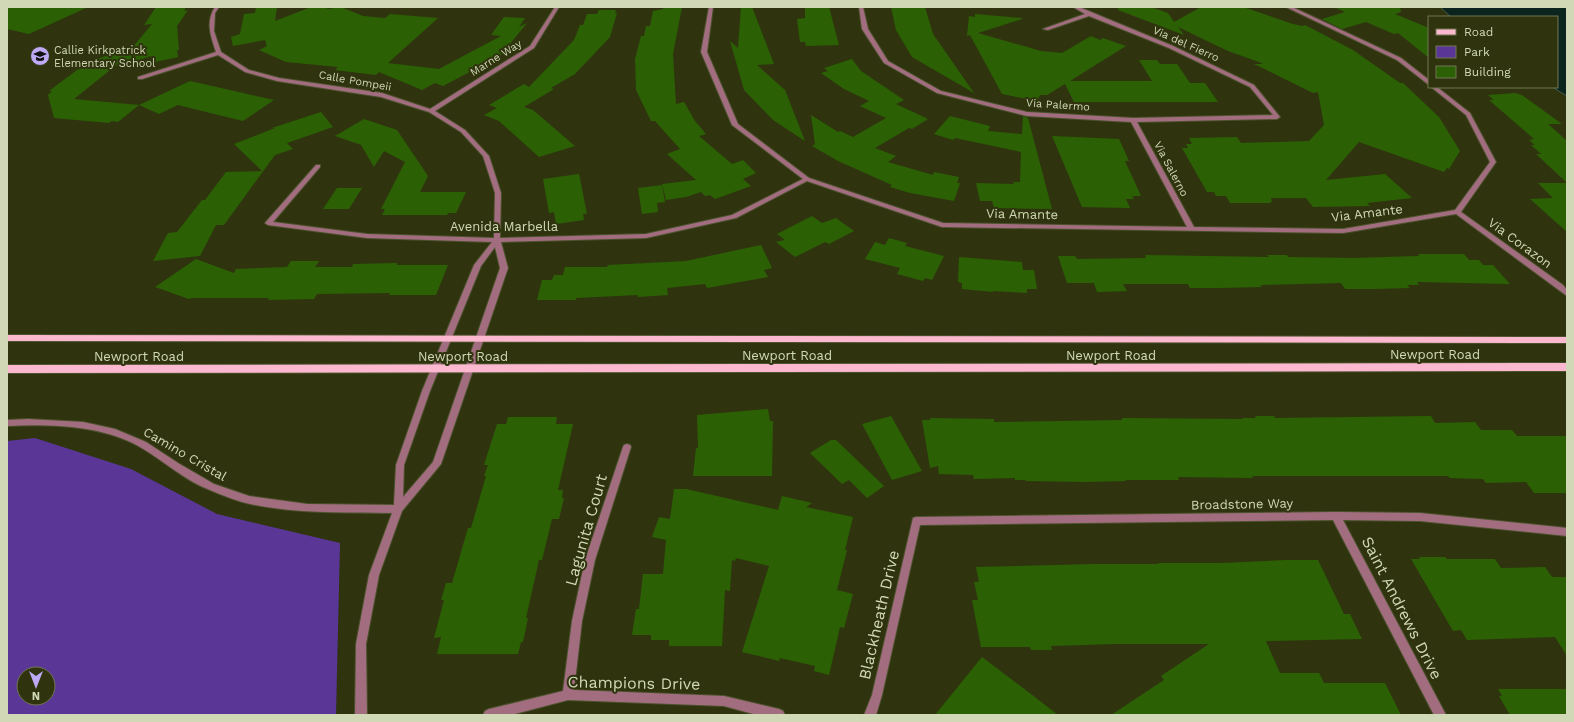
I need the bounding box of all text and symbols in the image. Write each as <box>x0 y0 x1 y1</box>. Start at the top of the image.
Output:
legend <box>1428 16 1558 88</box>
street label: Via del Fierro <box>1151 24 1221 64</box>
text: Road <box>1464 25 1493 39</box>
street label: Marne Way <box>468 37 524 79</box>
place label: Callie Kirkpatrick Elementary School <box>54 44 156 70</box>
school or university icon: Callie Kirkpatrick Elementary School <box>29 45 51 67</box>
text: Park <box>1464 45 1490 59</box>
text: Building <box>1464 65 1511 79</box>
street label: Calle Pompeii <box>318 68 392 94</box>
street label: Via Palermo <box>1026 96 1090 114</box>
street label: Via Salerno <box>1151 139 1191 199</box>
street label: Via Amante <box>1330 201 1404 225</box>
street label: Via Amante <box>986 206 1058 222</box>
street label: Via Corazon <box>1485 215 1555 271</box>
street label: Avenida Marbella <box>450 219 559 234</box>
street label: Newport Road <box>1390 347 1480 362</box>
street label: Newport Road <box>742 348 832 363</box>
street label: Newport Road <box>1066 348 1156 363</box>
street label: Newport Road <box>94 349 184 364</box>
street label: Newport Road <box>418 349 508 364</box>
street label: Camino Cristal <box>141 424 229 484</box>
street label: Lagunita Court <box>561 472 611 588</box>
street label: Broadstone Way <box>1191 496 1294 512</box>
street label: Saint Andrews Drive <box>1358 534 1446 682</box>
street label: Blackheath Drive <box>855 548 903 682</box>
north arrow <box>16 666 56 706</box>
street label: Champions Drive <box>568 672 700 694</box>
text: N <box>32 689 40 702</box>

